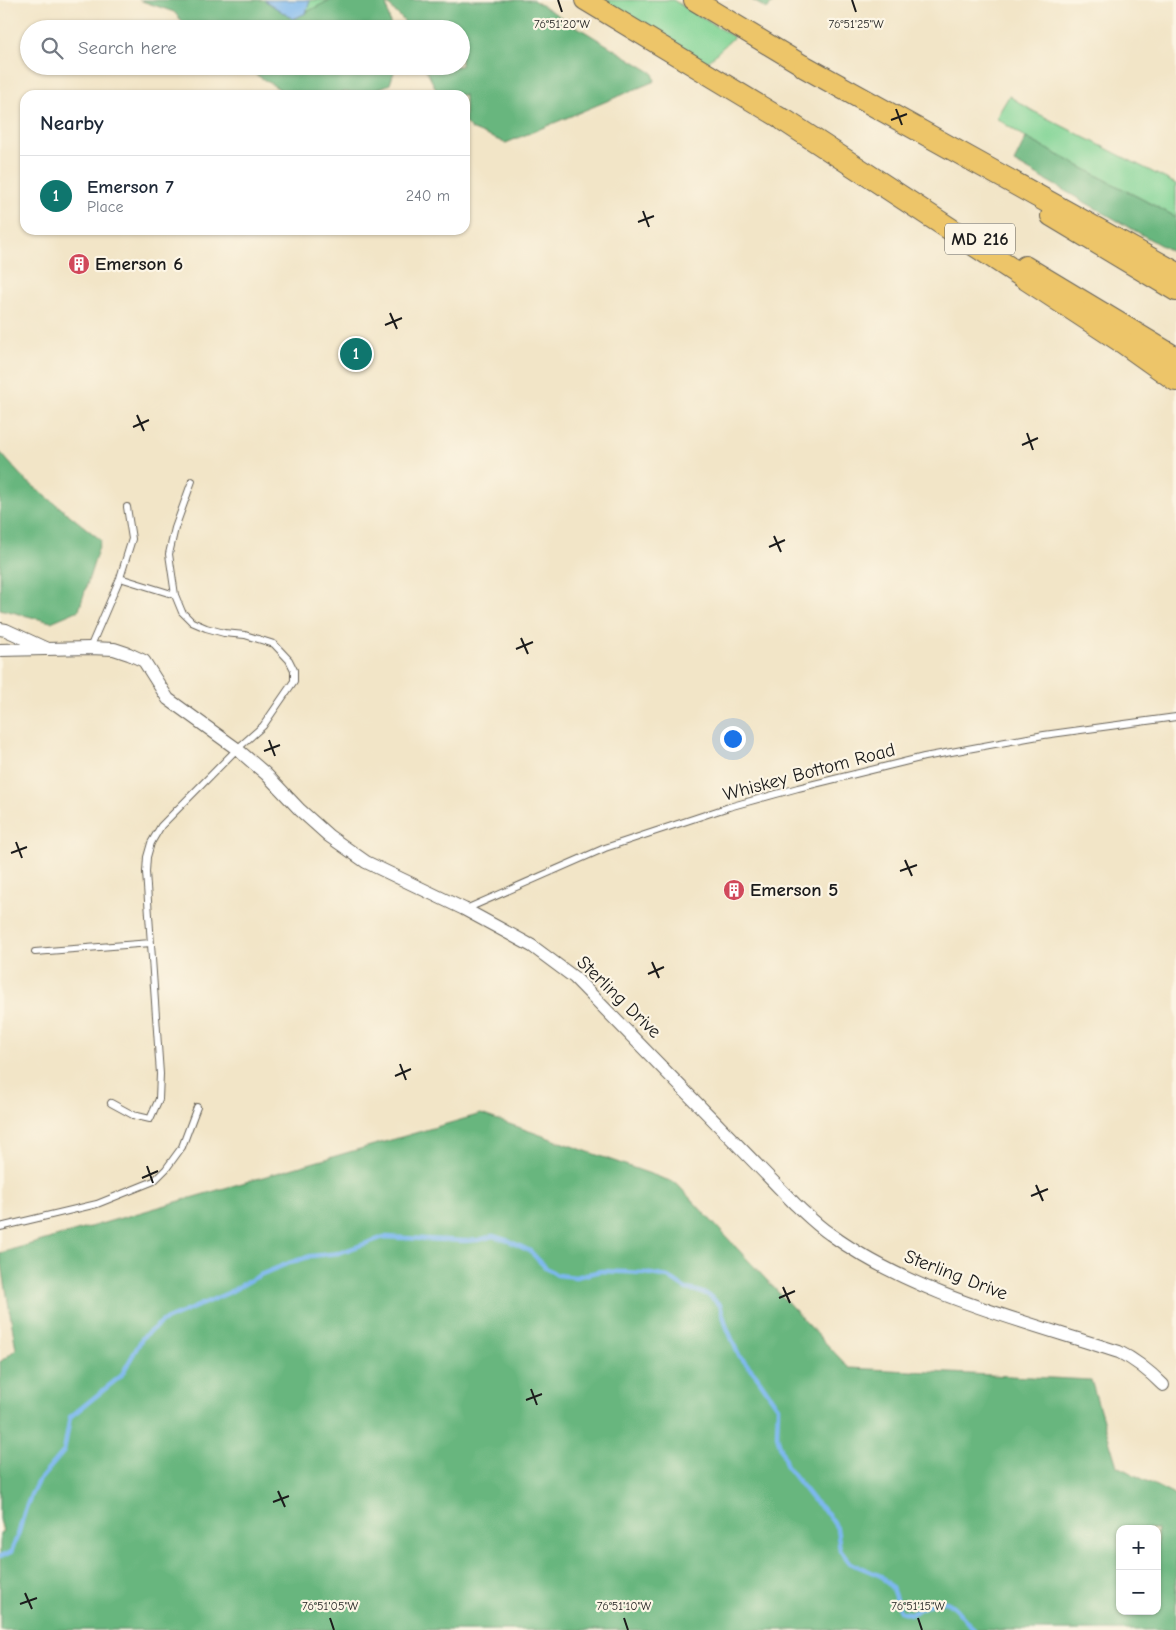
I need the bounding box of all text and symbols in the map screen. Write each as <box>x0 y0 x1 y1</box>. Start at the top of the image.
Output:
text: 76°51'20"W <box>534 17 591 31</box>
text: 76°51'25"W <box>828 17 884 31</box>
search box <box>20 20 470 75</box>
icon: search <box>38 34 66 62</box>
text: Search here <box>78 37 177 59</box>
text: Nearby <box>40 111 104 135</box>
text: Emerson 7 <box>87 176 174 198</box>
text: 1 <box>53 187 59 205</box>
text: 240 m <box>406 187 450 205</box>
text: Place <box>87 198 123 216</box>
road number: MD 216 <box>945 223 1015 254</box>
building icon: Emerson 6 <box>67 252 91 276</box>
place label: Emerson 6 <box>95 253 183 275</box>
pin: 1 <box>340 335 372 373</box>
your location <box>720 726 746 752</box>
street label: Whiskey Bottom Road <box>721 738 897 806</box>
building icon: Emerson 5 <box>722 878 746 902</box>
place label: Emerson 5 <box>750 879 838 901</box>
street label: Sterling Drive <box>572 951 666 1043</box>
street label: Sterling Drive <box>901 1245 1011 1305</box>
map controls <box>1116 1525 1161 1615</box>
button: + <box>1116 1525 1161 1570</box>
button: − <box>1116 1570 1161 1615</box>
text: 76°51'05"W <box>302 1599 359 1613</box>
text: 76°51'10"W <box>597 1599 652 1613</box>
text: 76°51'15"W <box>891 1599 945 1613</box>

